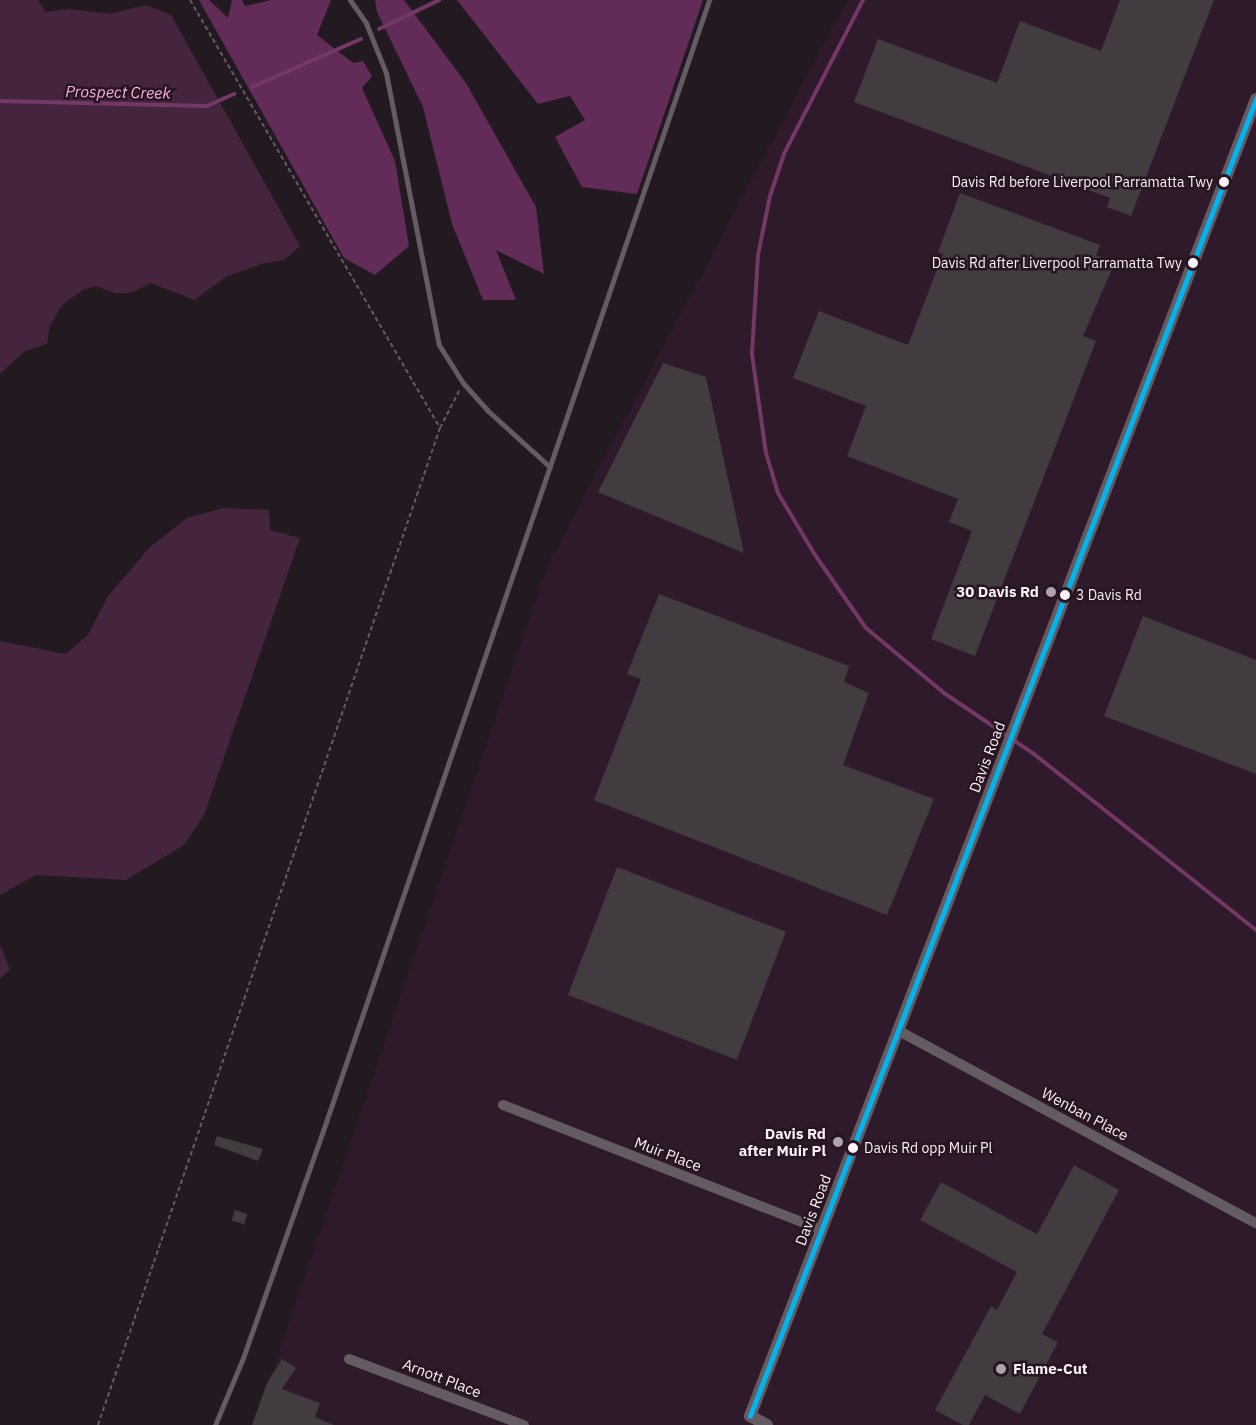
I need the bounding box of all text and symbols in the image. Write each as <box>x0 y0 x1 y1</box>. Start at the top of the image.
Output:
water label: Prospect Creek <box>65 81 171 103</box>
place label: Davis Rd before Liverpool Parramatta Twy <box>951 174 1213 190</box>
marker: Davis Rd before Liverpool Parramatta Twy <box>1218 176 1230 188</box>
place label: Davis Rd after Liverpool Parramatta Twy <box>932 255 1182 271</box>
marker: Davis Rd after Liverpool Parramatta Twy <box>1187 257 1199 269</box>
place label: 30 Davis Rd <box>956 583 1039 601</box>
marker: 30 Davis Rd <box>1044 585 1058 599</box>
place label: 3 Davis Rd <box>1076 587 1142 603</box>
marker: 3 Davis Rd <box>1059 589 1071 601</box>
street label: Davis Road <box>965 719 1009 795</box>
street label: Wenban Place <box>1039 1084 1131 1144</box>
place label: Davis Rd after Muir Pl <box>739 1124 826 1159</box>
street label: Muir Place <box>632 1133 704 1175</box>
marker: Davis Rd after Muir Pl <box>831 1135 845 1149</box>
place label: Davis Rd opp Muir Pl <box>864 1140 992 1156</box>
marker: Davis Rd opp Muir Pl <box>847 1142 859 1154</box>
street label: Davis Road <box>791 1172 835 1248</box>
street label: Arnott Place <box>400 1355 484 1401</box>
place label: Flame-Cut <box>1013 1360 1088 1378</box>
marker: Flame-Cut <box>994 1362 1008 1376</box>

